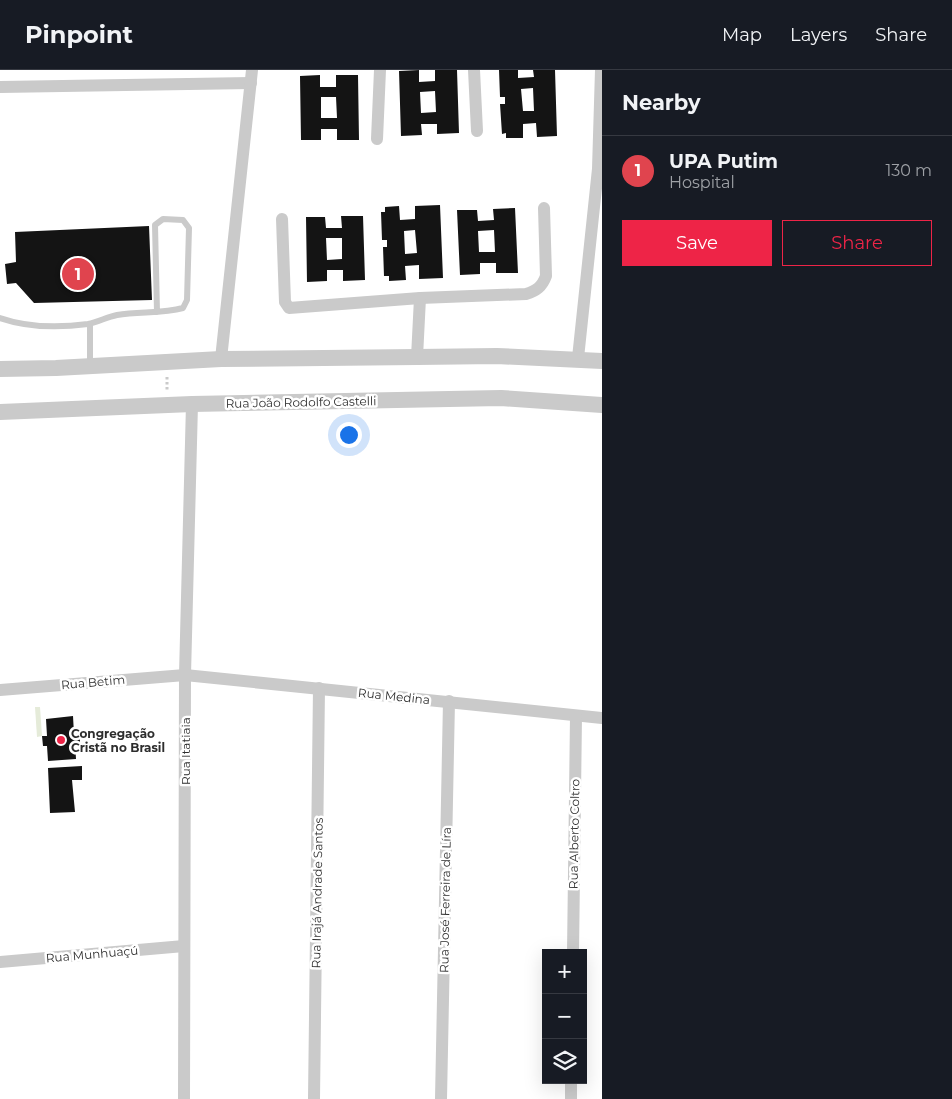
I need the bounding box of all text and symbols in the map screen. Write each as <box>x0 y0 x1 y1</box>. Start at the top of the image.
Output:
text: Pinpoint <box>25 20 133 49</box>
text: Map <box>722 24 762 46</box>
text: Layers <box>790 24 847 46</box>
text: Share <box>875 24 927 46</box>
text: Nearby <box>622 90 701 115</box>
text: UPA Putim <box>669 150 778 173</box>
text: 1 <box>635 161 641 180</box>
text: 130 m <box>885 161 932 180</box>
text: Hospital <box>669 173 735 192</box>
button: Save <box>622 220 772 266</box>
button: Share <box>782 220 932 266</box>
pin: 1 <box>62 255 94 293</box>
street label: Rua João Rodolfo Castelli <box>225 393 377 411</box>
your location <box>336 422 362 448</box>
street label: Rua Betim <box>60 672 126 692</box>
street label: Rua Medina <box>357 685 431 707</box>
street label: Rua Itatiaia <box>178 717 193 785</box>
place label: Congregação Cristã no Brasil <box>71 726 165 755</box>
marker: Congregação Cristã no Brasil <box>55 734 67 746</box>
street label: Rua Alberto Coltro <box>566 779 582 889</box>
street label: Rua Irajá Andrade Santos <box>308 817 326 969</box>
street label: Rua José Ferreira de Líra <box>436 827 454 973</box>
street label: Rua Munhuaçú <box>45 942 139 966</box>
map controls <box>542 949 587 1084</box>
button: + <box>542 949 587 994</box>
button: − <box>542 994 587 1039</box>
button: layers <box>542 1039 587 1084</box>

